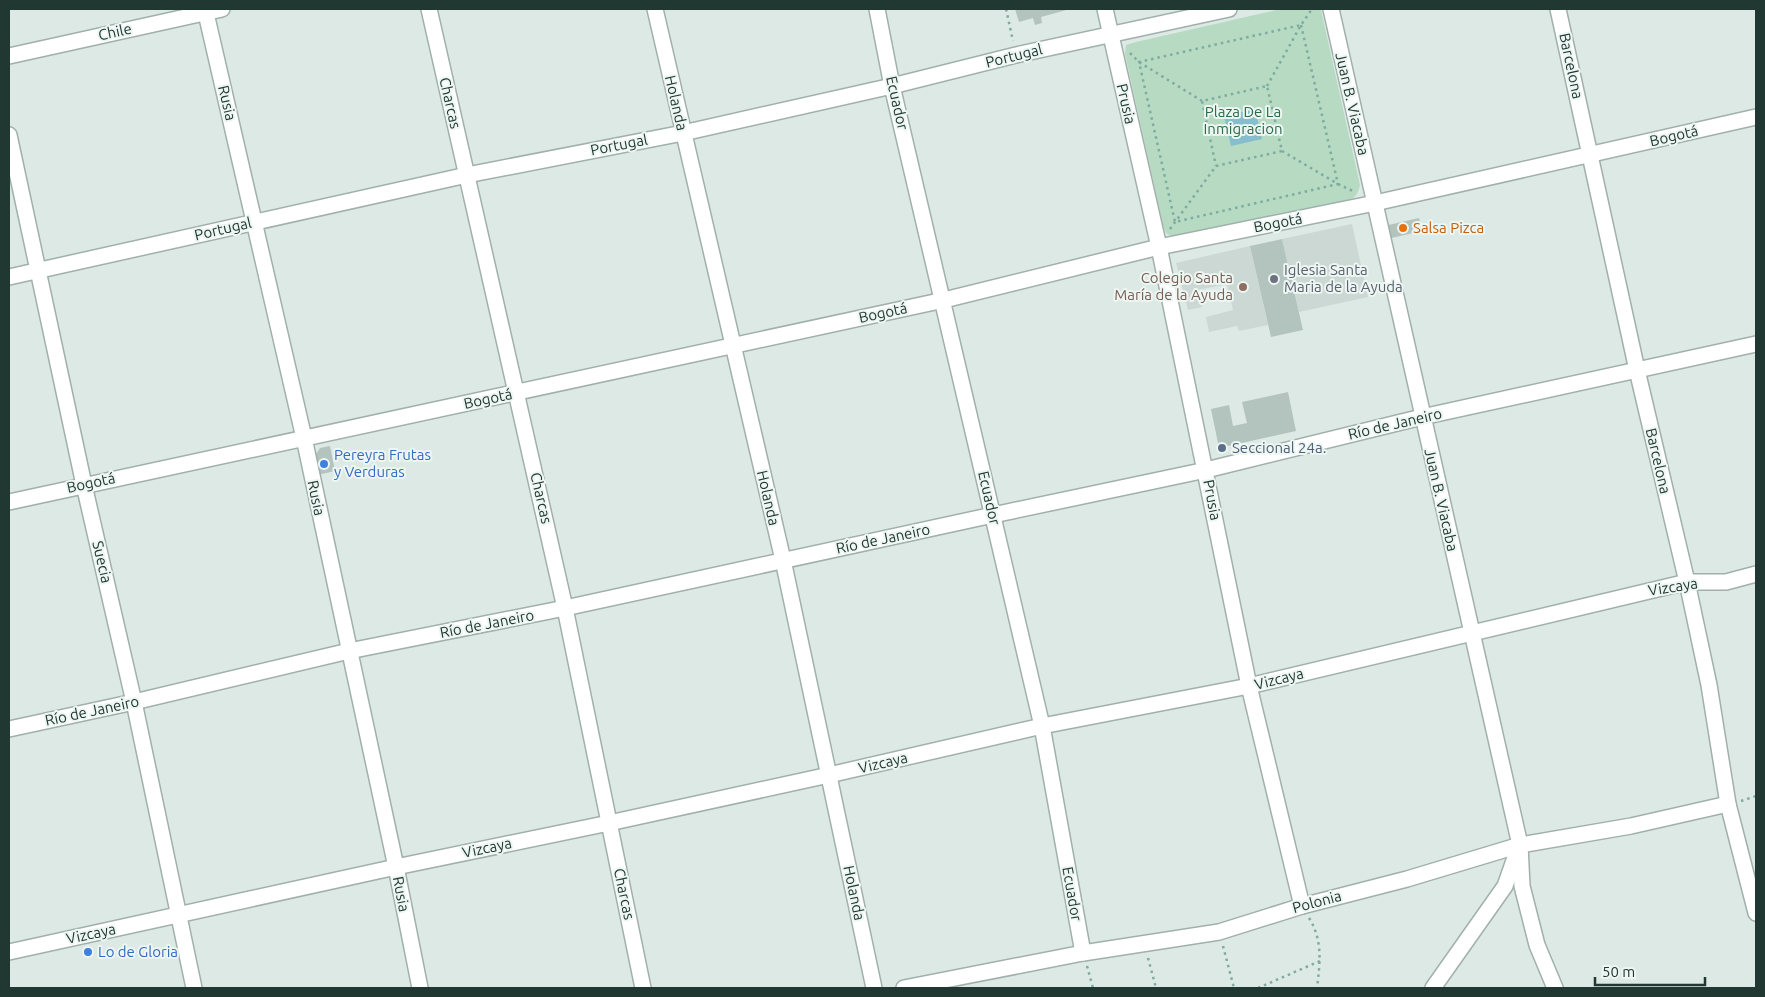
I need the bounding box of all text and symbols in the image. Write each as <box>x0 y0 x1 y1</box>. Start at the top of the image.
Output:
street label: Chile <box>97 20 133 43</box>
street label: Barcelona <box>1556 31 1587 100</box>
street label: Portugal <box>984 40 1044 71</box>
street label: Juan B. Viacaba <box>1332 51 1373 157</box>
street label: Holanda <box>662 74 691 132</box>
street label: Ecuador <box>883 74 912 132</box>
street label: Charcas <box>436 75 465 130</box>
street label: Prusia <box>1114 82 1139 126</box>
street label: Rusia <box>215 84 240 122</box>
park label: Plaza De La Inmigracion <box>1204 103 1282 137</box>
street label: Bogotá <box>1648 122 1700 149</box>
street label: Portugal <box>589 131 649 158</box>
street label: Bogotá <box>1252 209 1304 236</box>
street label: Portugal <box>193 214 253 243</box>
place label: Salsa Pizca <box>1413 219 1484 236</box>
marker: Salsa Pizca <box>1397 222 1409 234</box>
place label: Iglesia Santa Maria de la Ayuda <box>1284 261 1403 295</box>
place label: Colegio Santa María de la Ayuda <box>1114 269 1233 303</box>
marker: Iglesia Santa Maria de la Ayuda <box>1268 273 1280 285</box>
marker: Colegio Santa María de la Ayuda <box>1237 281 1249 293</box>
street label: Bogotá <box>857 299 909 326</box>
street label: Bogotá <box>462 385 514 412</box>
street label: Río de Janeiro <box>1346 404 1443 443</box>
street label: Barcelona <box>1643 426 1674 495</box>
place label: Seccional 24a. <box>1232 439 1326 456</box>
marker: Seccional 24a. <box>1216 442 1228 454</box>
place label: Pereyra Frutas y Verduras <box>334 446 431 480</box>
street label: Juan B. Viacaba <box>1421 447 1462 553</box>
marker: Pereyra Frutas y Verduras <box>318 458 330 470</box>
street label: Bogotá <box>65 469 117 496</box>
street label: Holanda <box>754 469 783 527</box>
street label: Ecuador <box>975 469 1004 527</box>
street label: Charcas <box>527 470 556 525</box>
street label: Prusia <box>1200 478 1225 522</box>
street label: Rusia <box>304 479 329 517</box>
street label: Río de Janeiro <box>834 520 931 557</box>
street label: Suecia <box>89 539 116 585</box>
street label: Vizcaya <box>1647 574 1699 599</box>
street label: Río de Janeiro <box>438 606 536 641</box>
street label: Vizcaya <box>1253 664 1305 693</box>
street label: Río de Janeiro <box>43 692 140 729</box>
street label: Vizcaya <box>857 749 909 776</box>
street label: Vizcaya <box>461 834 513 861</box>
street label: Holanda <box>840 864 869 922</box>
street label: Ecuador <box>1059 865 1086 923</box>
street label: Charcas <box>611 867 638 921</box>
street label: Rusia <box>390 875 413 913</box>
street label: Polonia <box>1290 887 1343 916</box>
street label: Vizcaya <box>65 920 117 947</box>
place label: Lo de Gloria <box>98 943 178 960</box>
marker: Lo de Gloria <box>82 946 94 958</box>
scale bar <box>1595 954 1705 986</box>
text: 50 m <box>1602 963 1635 980</box>

